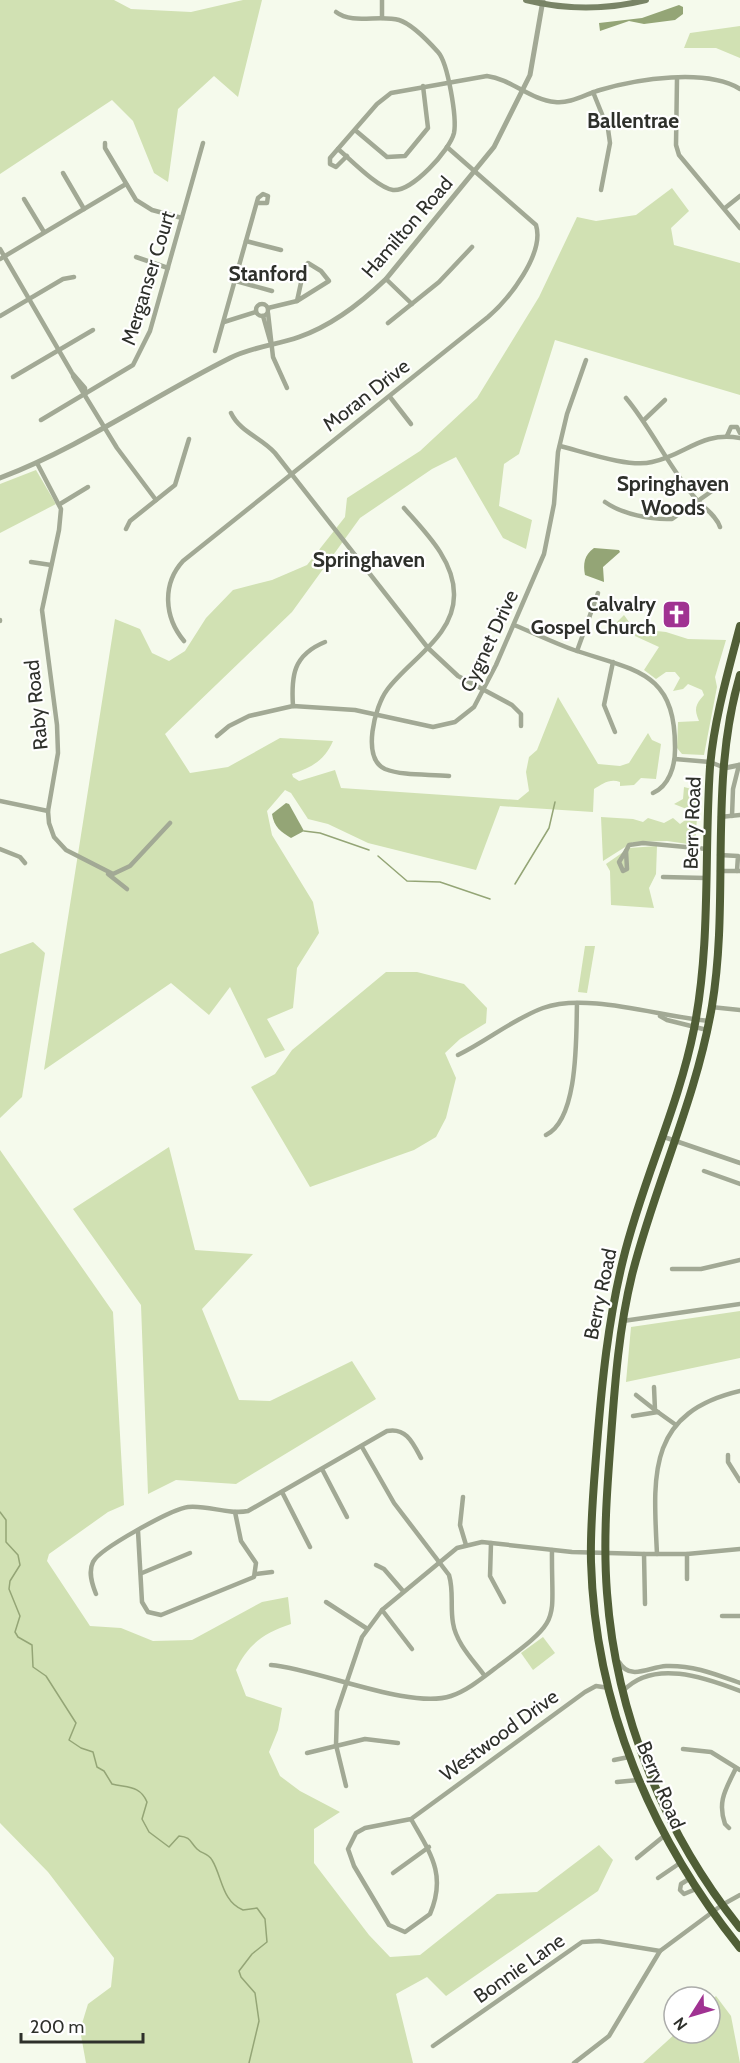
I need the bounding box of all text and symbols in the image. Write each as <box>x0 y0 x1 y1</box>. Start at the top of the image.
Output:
district label: Ballentrae <box>587 108 679 133</box>
street label: Hamilton Road <box>356 171 458 283</box>
street label: Merganser Court <box>116 208 180 348</box>
district label: Stanford <box>229 261 307 286</box>
street label: Moran Drive <box>318 354 414 436</box>
district label: Springhaven Woods <box>617 471 729 520</box>
district label: Springhaven <box>313 547 425 572</box>
street label: Cygnet Drive <box>455 586 523 696</box>
place label: Calvalry Gospel Church <box>531 592 656 639</box>
church icon: Calvalry Gospel Church <box>661 599 693 631</box>
street label: Raby Road <box>19 659 53 751</box>
street label: Berry Road <box>678 776 706 870</box>
street label: Berry Road <box>579 1246 621 1342</box>
street label: Westwood Drive <box>435 1684 563 1786</box>
street label: Berry Road <box>632 1738 690 1832</box>
street label: Bonnie Lane <box>469 1928 569 2008</box>
north arrow <box>662 1985 722 2045</box>
scale bar <box>21 2006 142 2044</box>
text: N <box>669 2013 691 2034</box>
text: 200 m <box>30 2016 84 2038</box>

